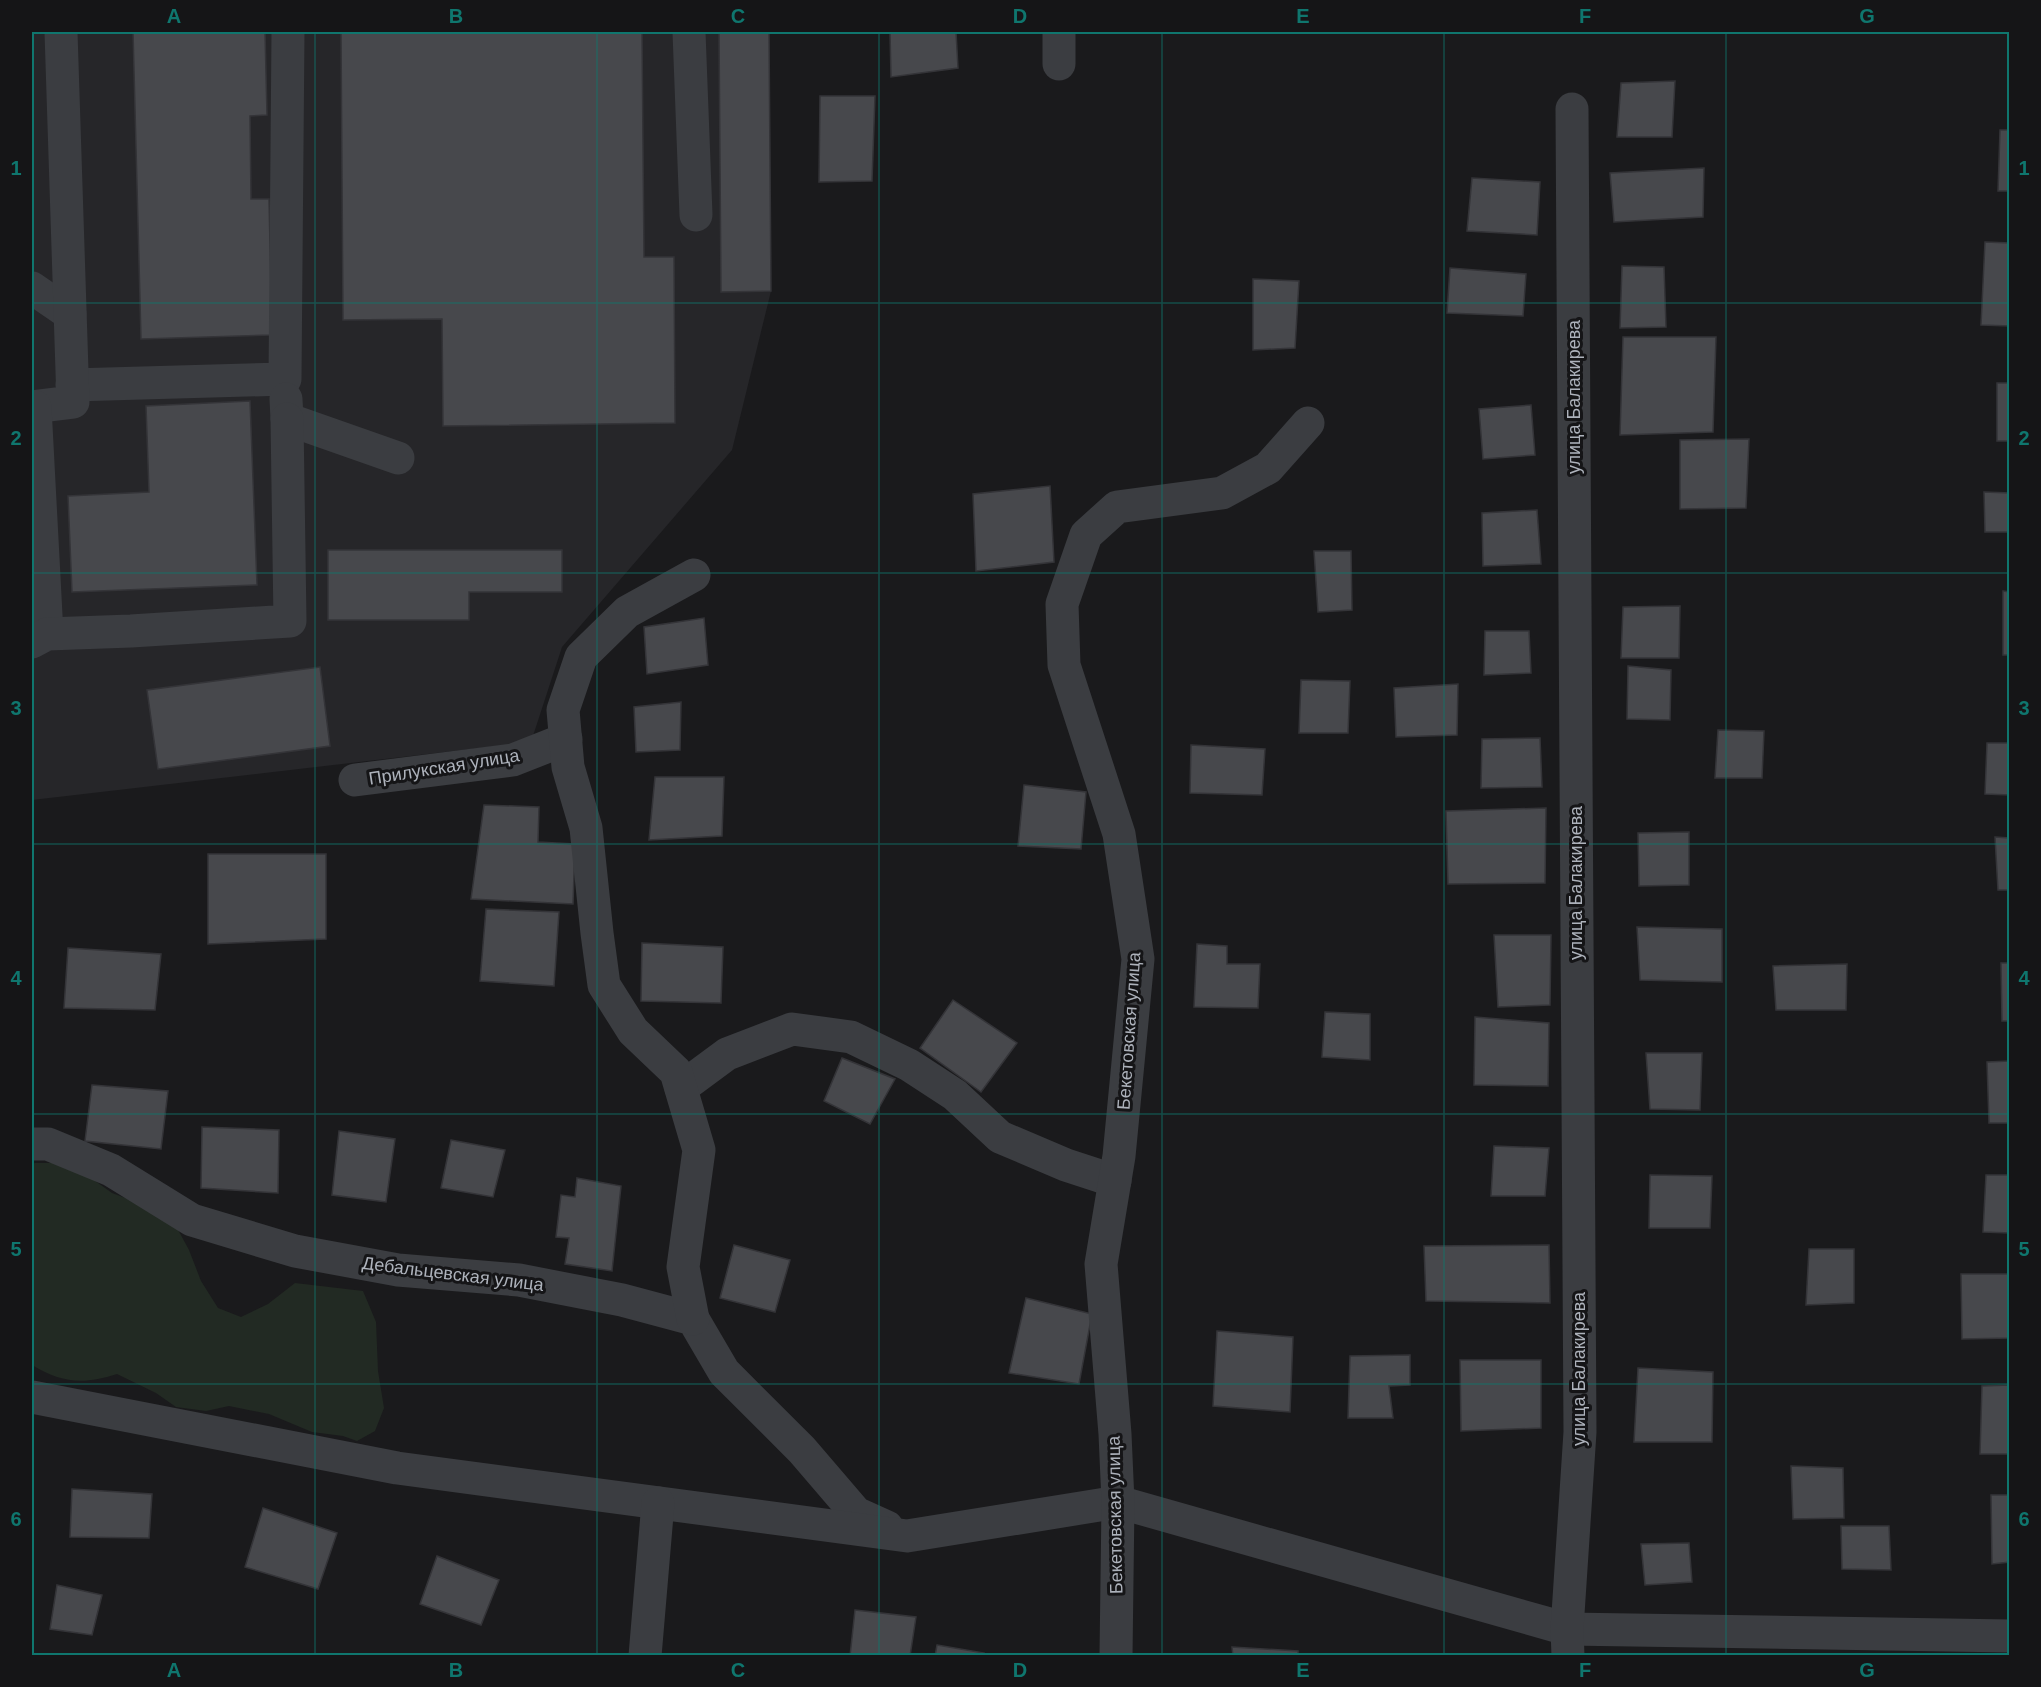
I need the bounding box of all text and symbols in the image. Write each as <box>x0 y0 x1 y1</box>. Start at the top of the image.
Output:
text: A <box>167 5 181 27</box>
text: B <box>449 5 463 27</box>
text: C <box>731 5 745 27</box>
text: D <box>1013 5 1027 27</box>
text: E <box>1296 5 1310 27</box>
text: F <box>1579 5 1591 27</box>
text: G <box>1859 5 1875 27</box>
text: 1 <box>10 157 22 179</box>
text: 1 <box>2018 157 2030 179</box>
street label: улица Балакирева <box>1564 319 1584 474</box>
text: 2 <box>10 427 22 449</box>
text: 2 <box>2018 427 2030 449</box>
text: 3 <box>10 697 22 719</box>
text: 3 <box>2018 697 2030 719</box>
street label: Прилукская улица <box>367 745 522 789</box>
street label: улица Балакирева <box>1566 805 1586 960</box>
street label: Бекетовская улица <box>1114 950 1145 1111</box>
text: 4 <box>10 967 22 989</box>
text: 4 <box>2018 967 2030 989</box>
text: 5 <box>10 1238 22 1260</box>
text: 5 <box>2018 1238 2030 1260</box>
street label: Дебальцевская улица <box>361 1253 546 1295</box>
street label: улица Балакирева <box>1569 1291 1589 1446</box>
street label: Бекетовская улица <box>1104 1435 1126 1594</box>
text: 6 <box>10 1508 22 1530</box>
text: 6 <box>2018 1508 2030 1530</box>
text: A <box>167 1659 181 1681</box>
text: B <box>449 1659 463 1681</box>
text: C <box>731 1659 745 1681</box>
text: D <box>1013 1659 1027 1681</box>
text: E <box>1296 1659 1310 1681</box>
text: F <box>1579 1659 1591 1681</box>
text: G <box>1859 1659 1875 1681</box>

